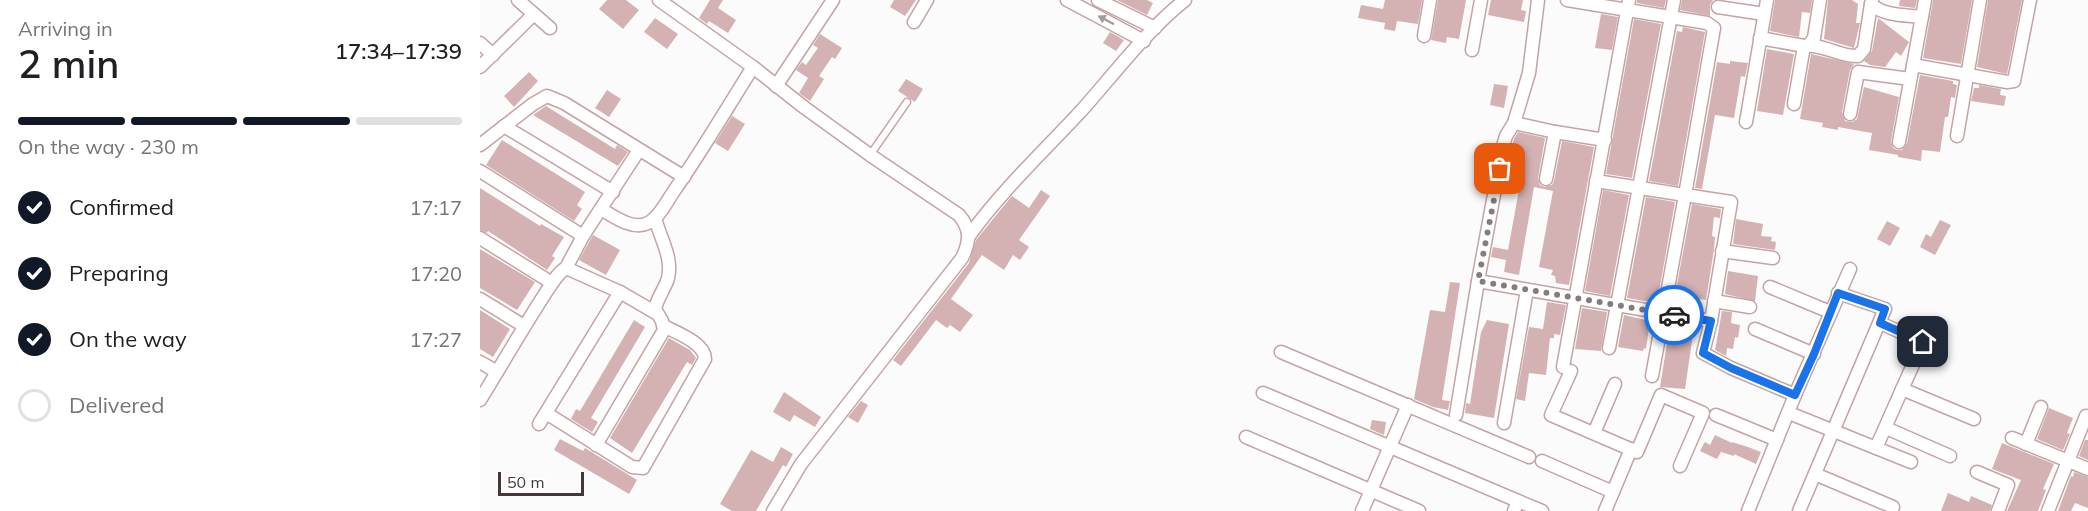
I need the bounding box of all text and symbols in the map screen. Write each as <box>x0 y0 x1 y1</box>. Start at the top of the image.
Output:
one-way arrow <box>1097 15 1114 25</box>
text: Arriving in <box>18 16 113 41</box>
text: 17:34–17:39 <box>335 37 462 65</box>
text: 2 min <box>18 39 119 88</box>
text: On the way · 230 m <box>18 134 199 159</box>
pin <box>1474 143 1525 194</box>
icon: bag <box>1483 152 1516 185</box>
icon: check <box>18 191 51 224</box>
text: Confirmed <box>69 193 174 221</box>
text: 17:17 <box>409 195 462 220</box>
icon: check <box>18 257 51 290</box>
text: Preparing <box>69 259 169 287</box>
text: 17:20 <box>409 261 462 286</box>
courier <box>1644 285 1704 345</box>
icon: car <box>1658 299 1691 332</box>
pin <box>1897 316 1948 367</box>
icon: check <box>18 323 51 356</box>
text: On the way <box>69 325 187 353</box>
icon: home <box>1906 325 1939 358</box>
text: 17:27 <box>409 327 462 352</box>
text: Delivered <box>69 391 164 419</box>
scale bar <box>498 469 584 496</box>
text: 50 m <box>507 472 544 492</box>

